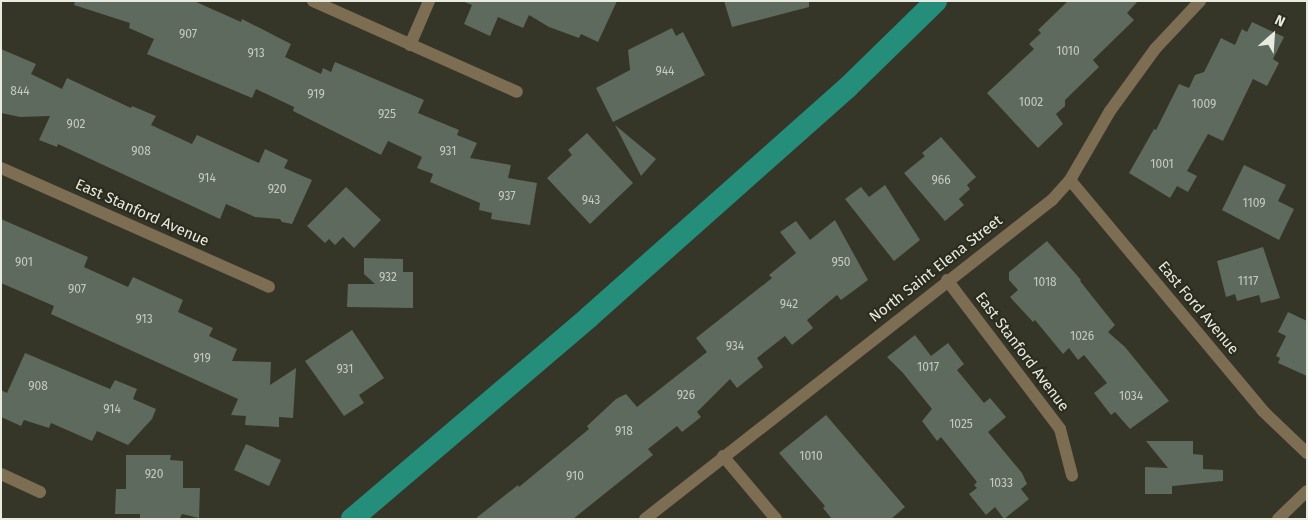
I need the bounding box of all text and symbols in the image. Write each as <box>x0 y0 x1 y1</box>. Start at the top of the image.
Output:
north arrow <box>1248 10 1298 60</box>
text: N <box>1272 11 1288 31</box>
house number: 907 <box>179 28 197 42</box>
house number: 1010 <box>1056 45 1080 59</box>
house number: 913 <box>247 47 265 61</box>
house number: 944 <box>656 65 674 79</box>
house number: 844 <box>10 85 30 99</box>
house number: 919 <box>307 88 325 102</box>
house number: 1002 <box>1019 96 1043 110</box>
house number: 1009 <box>1192 98 1216 112</box>
house number: 925 <box>378 108 396 122</box>
house number: 902 <box>67 118 85 132</box>
house number: 908 <box>131 145 151 159</box>
house number: 931 <box>440 145 456 159</box>
house number: 1001 <box>1150 158 1174 172</box>
house number: 914 <box>198 172 216 186</box>
house number: 966 <box>931 174 951 188</box>
street label: East Stanford Avenue <box>72 175 212 251</box>
house number: 920 <box>268 183 286 197</box>
house number: 937 <box>498 190 516 204</box>
house number: 943 <box>582 194 600 208</box>
house number: 1109 <box>1242 197 1266 211</box>
street label: North Saint Elena Street <box>866 211 1006 327</box>
house number: 901 <box>15 256 33 270</box>
house number: 950 <box>831 256 851 270</box>
street label: East Ford Avenue <box>1154 258 1242 358</box>
house number: 932 <box>379 271 397 285</box>
house number: 1117 <box>1238 275 1258 289</box>
house number: 1018 <box>1033 276 1057 290</box>
house number: 907 <box>68 283 86 297</box>
street label: East Stanford Avenue <box>971 289 1073 415</box>
house number: 942 <box>780 298 798 312</box>
house number: 913 <box>135 313 153 327</box>
house number: 1026 <box>1070 330 1094 344</box>
house number: 934 <box>726 340 744 354</box>
house number: 919 <box>193 352 211 366</box>
house number: 1017 <box>917 361 939 375</box>
house number: 931 <box>337 363 353 377</box>
house number: 908 <box>28 380 48 394</box>
house number: 926 <box>677 389 695 403</box>
house number: 1034 <box>1119 390 1143 404</box>
house number: 914 <box>103 403 121 417</box>
house number: 1025 <box>949 418 973 432</box>
house number: 918 <box>615 425 633 439</box>
house number: 1010 <box>799 450 823 464</box>
house number: 920 <box>145 468 163 482</box>
house number: 910 <box>566 470 584 484</box>
house number: 1033 <box>989 477 1013 491</box>

